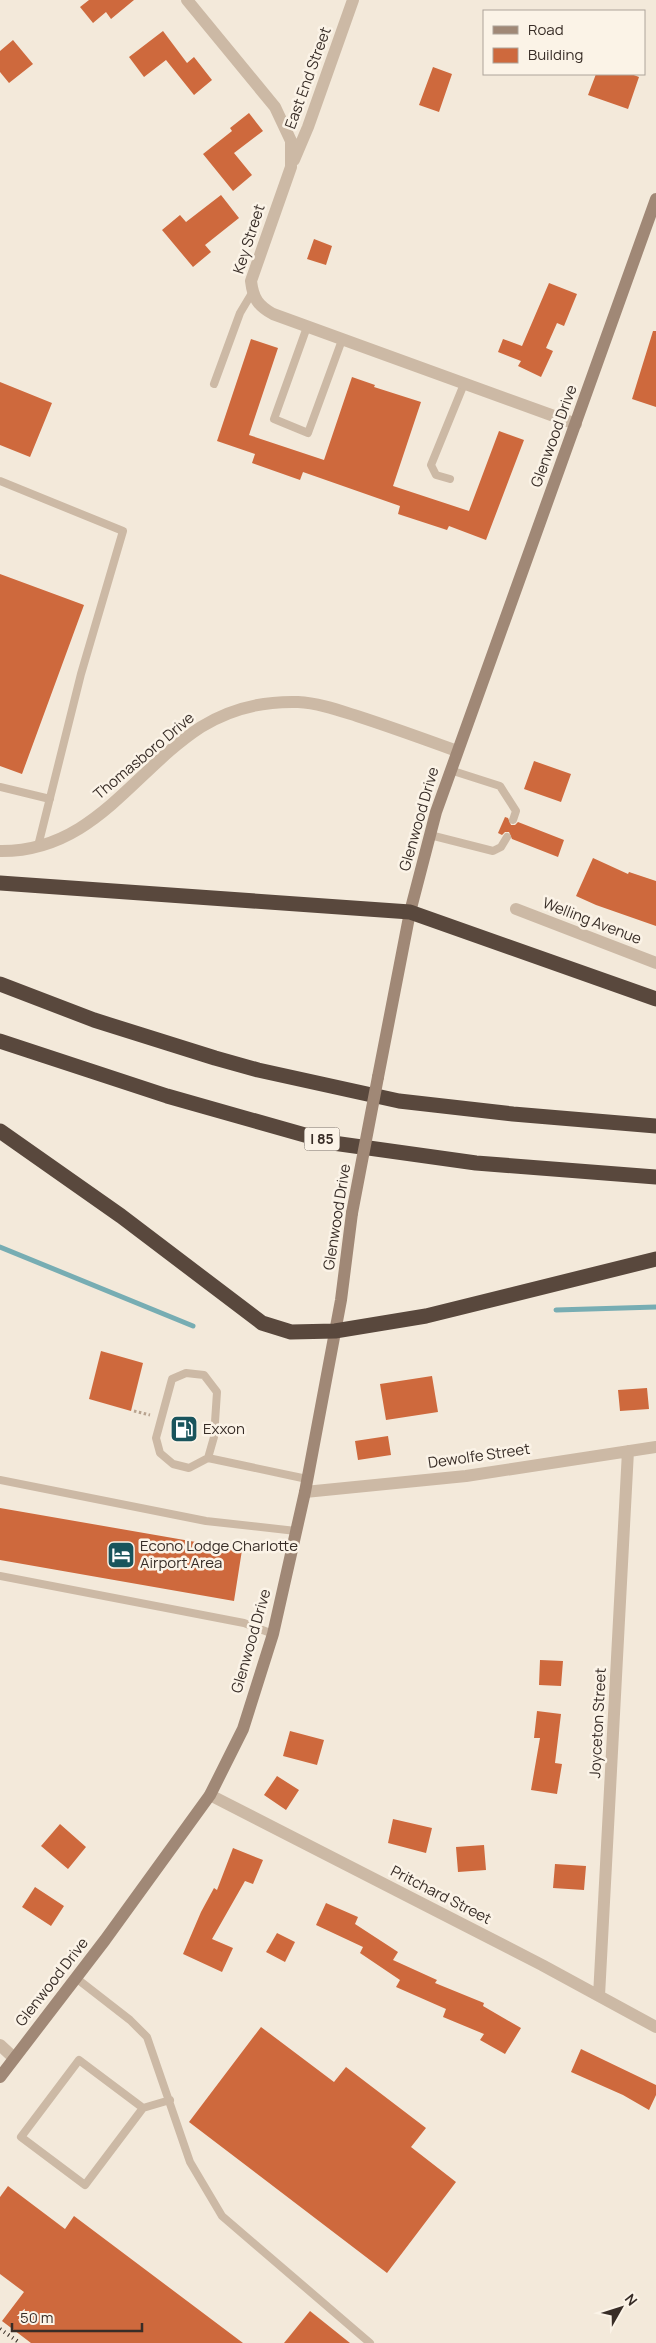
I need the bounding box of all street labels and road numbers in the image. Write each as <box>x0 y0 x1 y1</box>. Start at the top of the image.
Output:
street label: East End Street <box>279 24 336 132</box>
street label: Key Street <box>227 201 270 276</box>
street label: Glenwood Drive <box>525 382 582 490</box>
street label: Thomasboro Drive <box>89 707 199 804</box>
street label: Glenwood Drive <box>394 764 443 873</box>
street label: Welling Avenue <box>540 892 645 949</box>
road number: I 85 <box>304 1128 340 1150</box>
street label: Glenwood Drive <box>318 1162 355 1272</box>
street label: Dewolfe Street <box>426 1438 531 1473</box>
street label: Glenwood Drive <box>226 1586 275 1695</box>
street label: Joyceton Street <box>584 1667 611 1779</box>
street label: Pritchard Street <box>387 1860 495 1929</box>
street label: Glenwood Drive <box>10 1933 93 2030</box>

